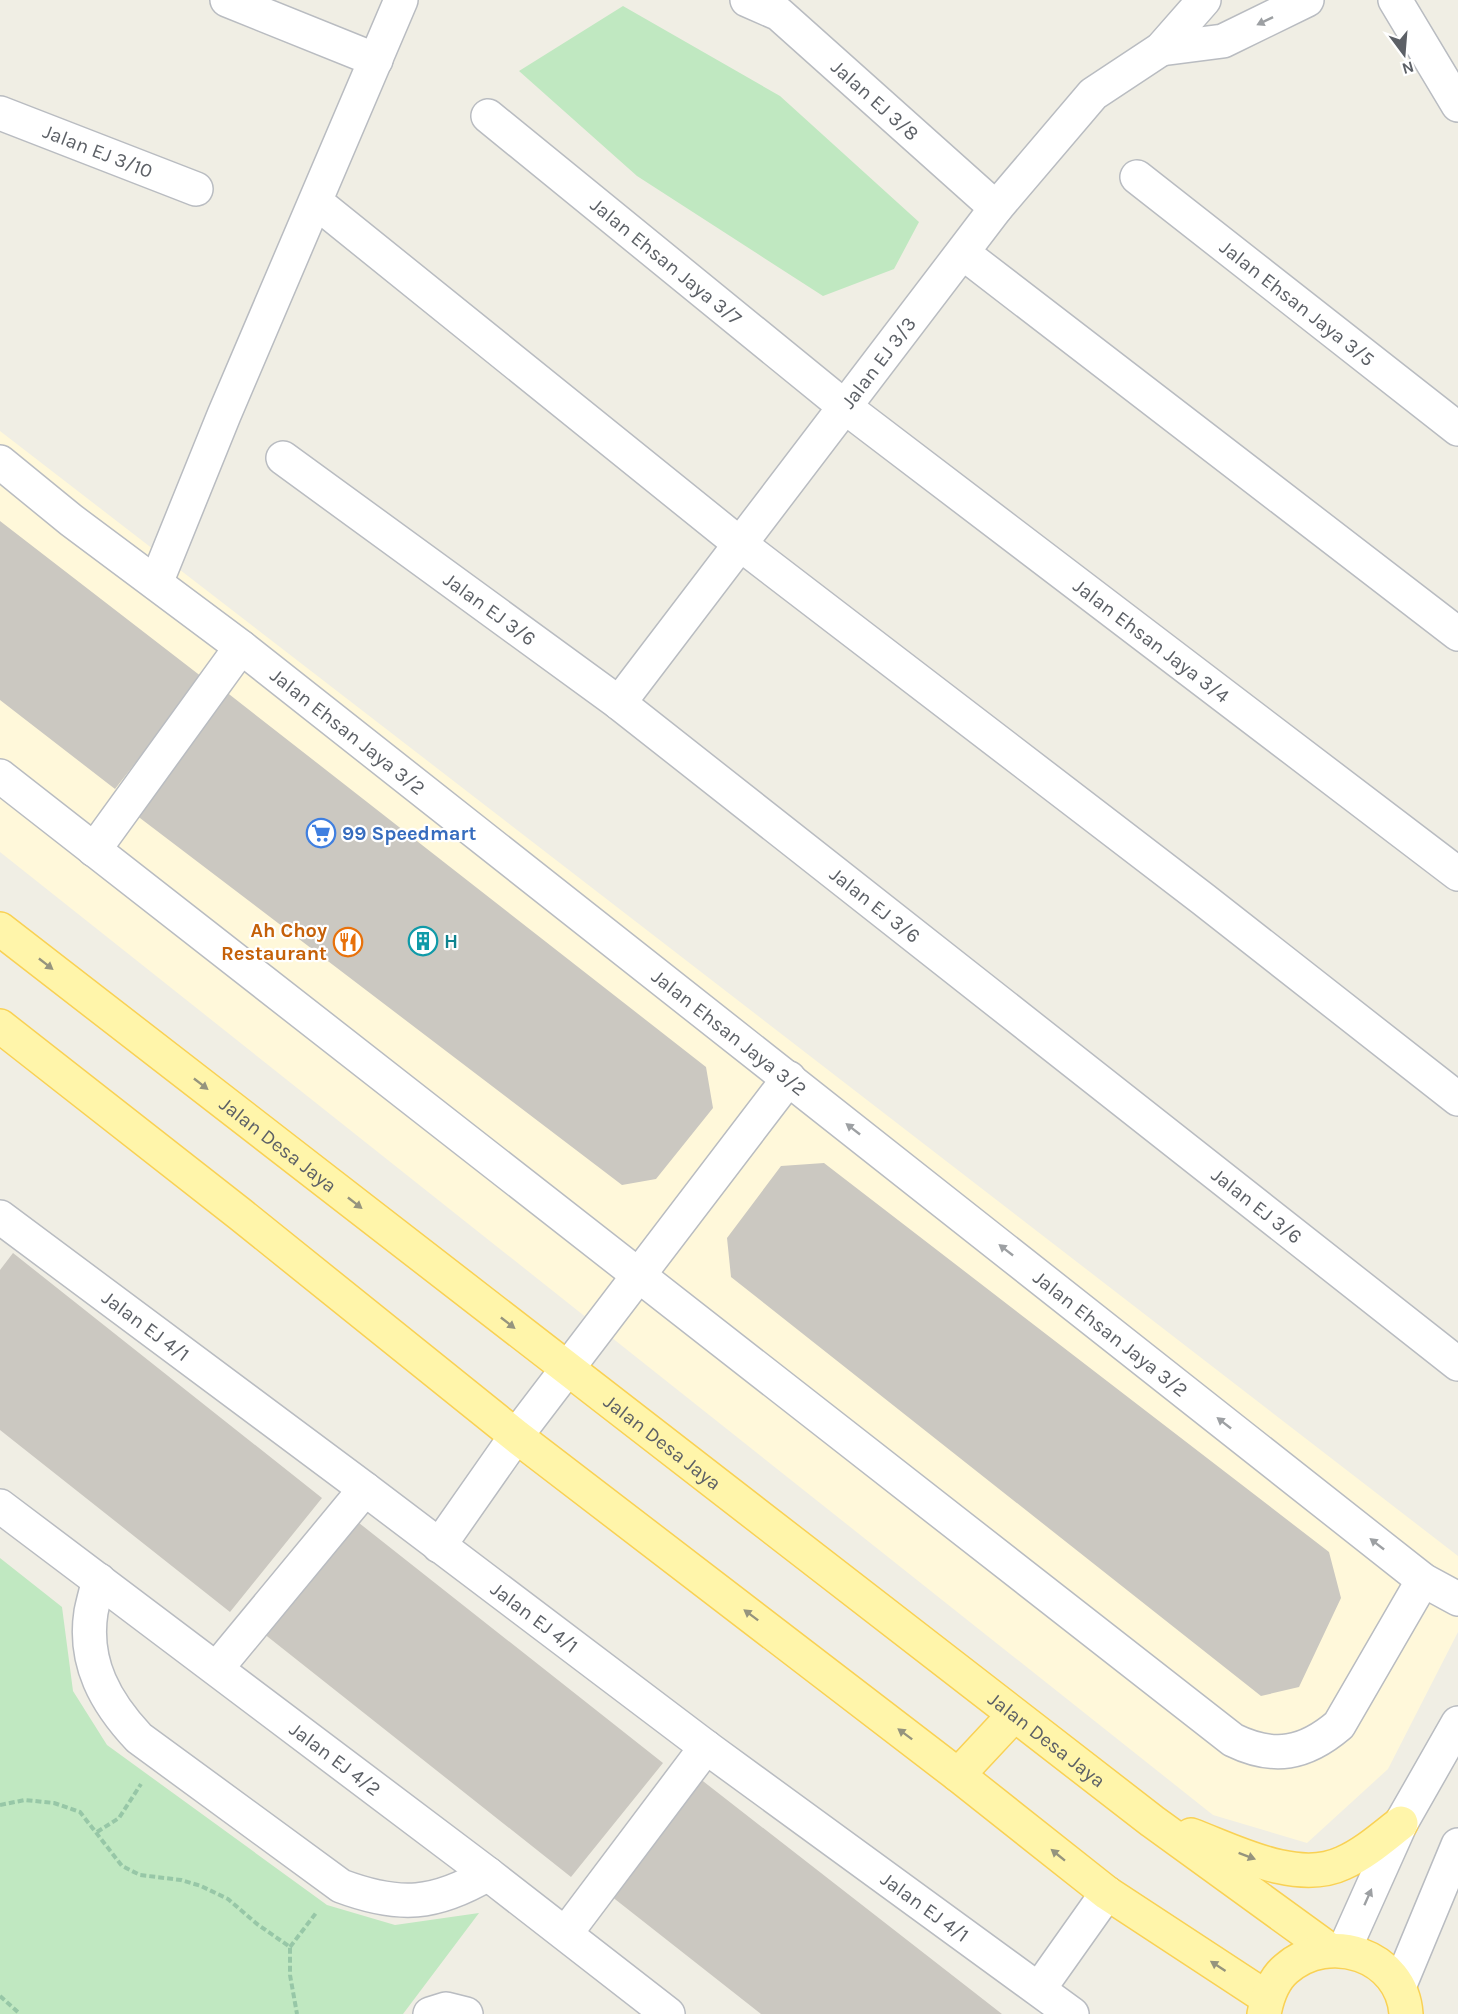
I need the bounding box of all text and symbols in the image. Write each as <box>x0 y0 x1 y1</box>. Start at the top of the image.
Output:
one-way arrow <box>1256 16 1273 25</box>
north arrow <box>1374 24 1434 84</box>
street label: Jalan EJ 3/8 <box>827 55 924 145</box>
text: N <box>1400 57 1416 79</box>
street label: Jalan EJ 3/10 <box>40 119 156 183</box>
street label: Jalan Ehsan Jaya 3/7 <box>586 193 747 330</box>
street label: Jalan Ehsan Jaya 3/5 <box>1216 235 1379 371</box>
street label: Jalan EJ 3/3 <box>836 312 920 413</box>
street label: Jalan EJ 3/6 <box>439 568 540 650</box>
street label: Jalan Ehsan Jaya 3/4 <box>1069 574 1234 707</box>
street label: Jalan Ehsan Jaya 3/2 <box>266 663 430 799</box>
supermarket icon: 99 Speedmart <box>305 817 337 849</box>
place label: 99 Speedmart <box>342 822 476 845</box>
street label: Jalan EJ 3/6 <box>825 862 925 947</box>
place label: Ah Choy Restaurant <box>221 919 327 965</box>
building icon: H <box>407 925 439 957</box>
restaurant icon: Ah Choy Restaurant <box>332 926 364 958</box>
place label: H <box>444 930 458 953</box>
one-way arrow <box>39 958 54 970</box>
street label: Jalan Ehsan Jaya 3/2 <box>647 964 811 1100</box>
one-way arrow <box>193 1077 208 1089</box>
street label: Jalan Desa Jaya <box>215 1092 341 1197</box>
one-way arrow <box>845 1123 860 1135</box>
street label: Jalan EJ 3/6 <box>1207 1163 1307 1248</box>
one-way arrow <box>347 1197 362 1209</box>
one-way arrow <box>998 1244 1013 1256</box>
street label: Jalan Ehsan Jaya 3/2 <box>1029 1266 1193 1402</box>
street label: Jalan EJ 4/1 <box>98 1286 194 1366</box>
one-way arrow <box>501 1317 516 1329</box>
street label: Jalan Desa Jaya <box>600 1390 726 1495</box>
one-way arrow <box>1216 1416 1232 1429</box>
one-way arrow <box>1369 1538 1385 1551</box>
street label: Jalan EJ 4/1 <box>487 1577 583 1658</box>
one-way arrow <box>743 1610 758 1622</box>
street label: Jalan Desa Jaya <box>984 1687 1110 1792</box>
street label: Jalan EJ 4/2 <box>285 1717 385 1801</box>
one-way arrow <box>898 1728 914 1740</box>
one-way arrow <box>1051 1849 1066 1861</box>
one-way arrow <box>1238 1852 1256 1861</box>
street label: Jalan EJ 4/1 <box>877 1867 973 1946</box>
one-way arrow <box>1363 1887 1373 1905</box>
one-way arrow <box>1211 1960 1227 1972</box>

